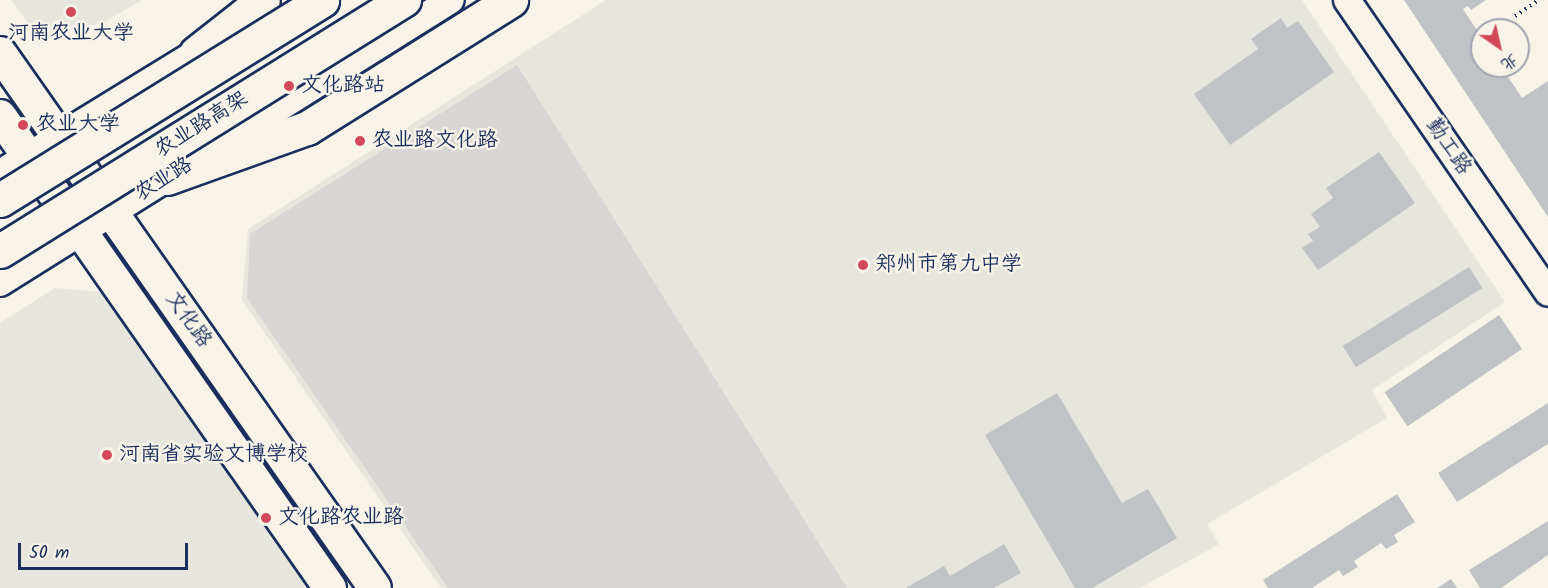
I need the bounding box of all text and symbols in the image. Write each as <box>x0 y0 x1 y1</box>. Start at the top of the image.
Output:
marker: 河南农业大学 <box>64 5 78 19</box>
north arrow <box>1470 18 1530 78</box>
place label: 河南农业大学 <box>8 21 134 47</box>
text: 北 <box>1496 47 1523 77</box>
place label: 文化路站 <box>301 73 385 99</box>
marker: 文化路站 <box>282 79 296 93</box>
street label: 农业路高架 <box>151 86 253 164</box>
place label: 农业大学 <box>36 112 120 138</box>
street label: 勤工路 <box>1420 114 1476 180</box>
marker: 农业大学 <box>14 116 32 134</box>
place label: 农业路文化路 <box>372 128 498 154</box>
marker: 农业路文化路 <box>353 134 367 148</box>
street label: 农业路 <box>131 153 197 207</box>
place label: 郑州市第九中学 <box>875 252 1022 278</box>
marker: 郑州市第九中学 <box>856 258 870 272</box>
street label: 文化路 <box>160 287 216 353</box>
place label: 河南省实验文博学校 <box>119 442 308 468</box>
marker: 河南省实验文博学校 <box>100 448 114 462</box>
place label: 文化路农业路 <box>278 505 404 531</box>
marker: 文化路农业路 <box>259 511 273 525</box>
scale bar <box>21 531 190 569</box>
text: 50 m <box>29 539 69 568</box>

